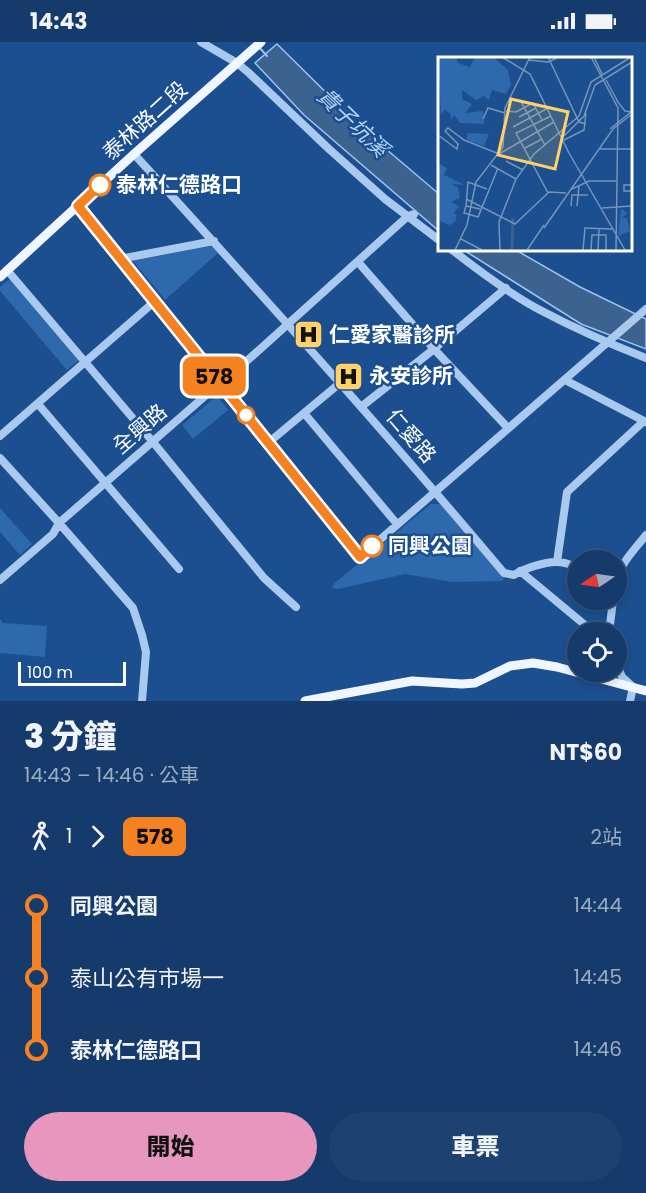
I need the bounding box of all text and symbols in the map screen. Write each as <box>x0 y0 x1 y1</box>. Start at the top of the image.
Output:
text: 14:43 <box>30 6 88 37</box>
inset map <box>438 57 631 250</box>
street label: 泰林路二段 <box>96 75 193 167</box>
water label: 貴子坑溪 <box>310 81 397 166</box>
place label: 泰林仁德路口 <box>116 170 242 199</box>
marker: 泰林仁德路口 <box>89 174 111 196</box>
hospital icon: 仁愛家醫診所 <box>292 319 324 351</box>
place label: 仁愛家醫診所 <box>329 320 455 349</box>
line badge: 578 <box>180 356 248 396</box>
hospital icon: 永安診所 <box>332 360 364 392</box>
place label: 永安診所 <box>369 361 453 390</box>
text: 578 <box>195 362 233 391</box>
street label: 全興路 <box>106 397 173 460</box>
street label: 仁愛路 <box>380 402 443 469</box>
unlabelled marker <box>237 406 255 424</box>
place label: 同興公園 <box>388 531 472 560</box>
marker: 同興公園 <box>361 535 383 557</box>
north arrow <box>567 550 627 610</box>
map controls <box>567 550 627 682</box>
button: locate <box>567 622 627 682</box>
scale bar <box>18 659 126 686</box>
text: 100 m <box>27 661 73 684</box>
text: 3 分鐘 <box>24 713 116 760</box>
text: NT$60 <box>550 737 622 768</box>
text: 14:43 – 14:46 · 公車 <box>24 761 199 789</box>
icon: walk <box>24 820 57 853</box>
icon: forward <box>81 820 114 853</box>
text: 1 <box>66 822 72 850</box>
text: 578 <box>135 822 174 851</box>
text: 2站 <box>591 823 622 851</box>
text: 同興公園 <box>70 891 158 922</box>
text: 14:44 <box>574 891 622 919</box>
text: 泰山公有市場一 <box>70 963 224 994</box>
text: 14:45 <box>574 963 622 991</box>
text: 泰林仁德路口 <box>70 1035 202 1066</box>
text: 14:46 <box>573 1035 622 1063</box>
button: 開始 <box>24 1112 317 1181</box>
button: 車票 <box>329 1112 622 1181</box>

